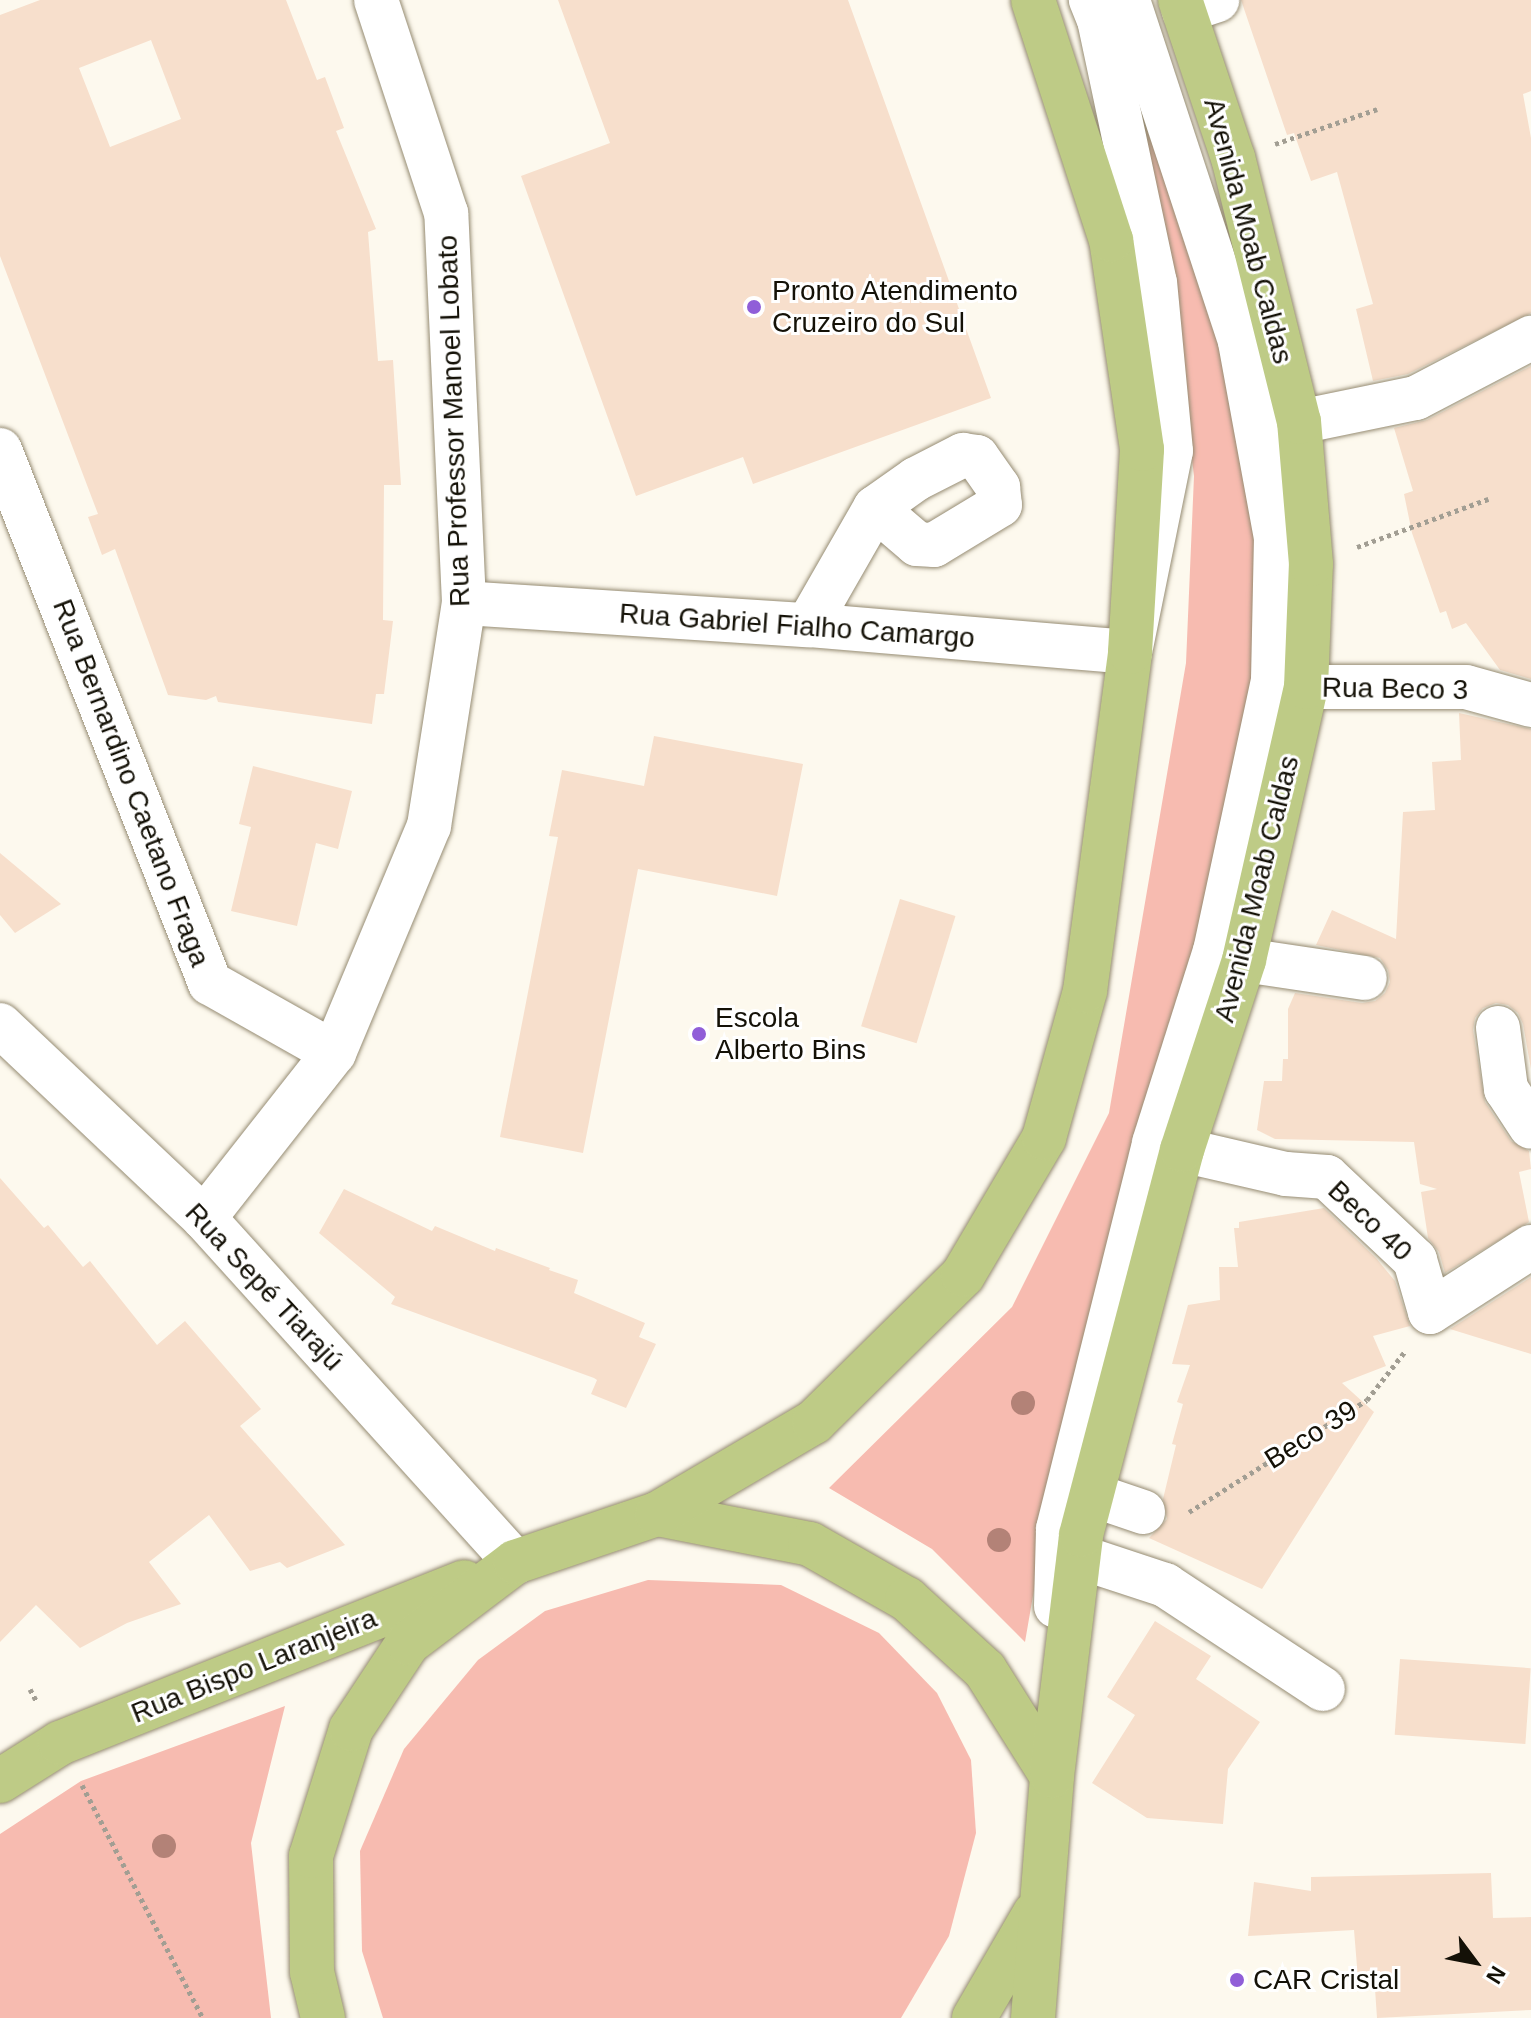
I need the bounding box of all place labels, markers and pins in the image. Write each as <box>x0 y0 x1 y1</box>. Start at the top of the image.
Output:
place label: Pronto Atendimento Cruzeiro do Sul <box>772 274 1019 340</box>
marker: Pronto Atendimento Cruzeiro do Sul <box>743 296 765 318</box>
place label: Escola Alberto Bins <box>715 1001 866 1067</box>
marker: Escola Alberto Bins <box>690 1025 708 1043</box>
place label: CAR Cristal <box>1253 1963 1399 1997</box>
marker: CAR Cristal <box>1228 1971 1246 1989</box>

